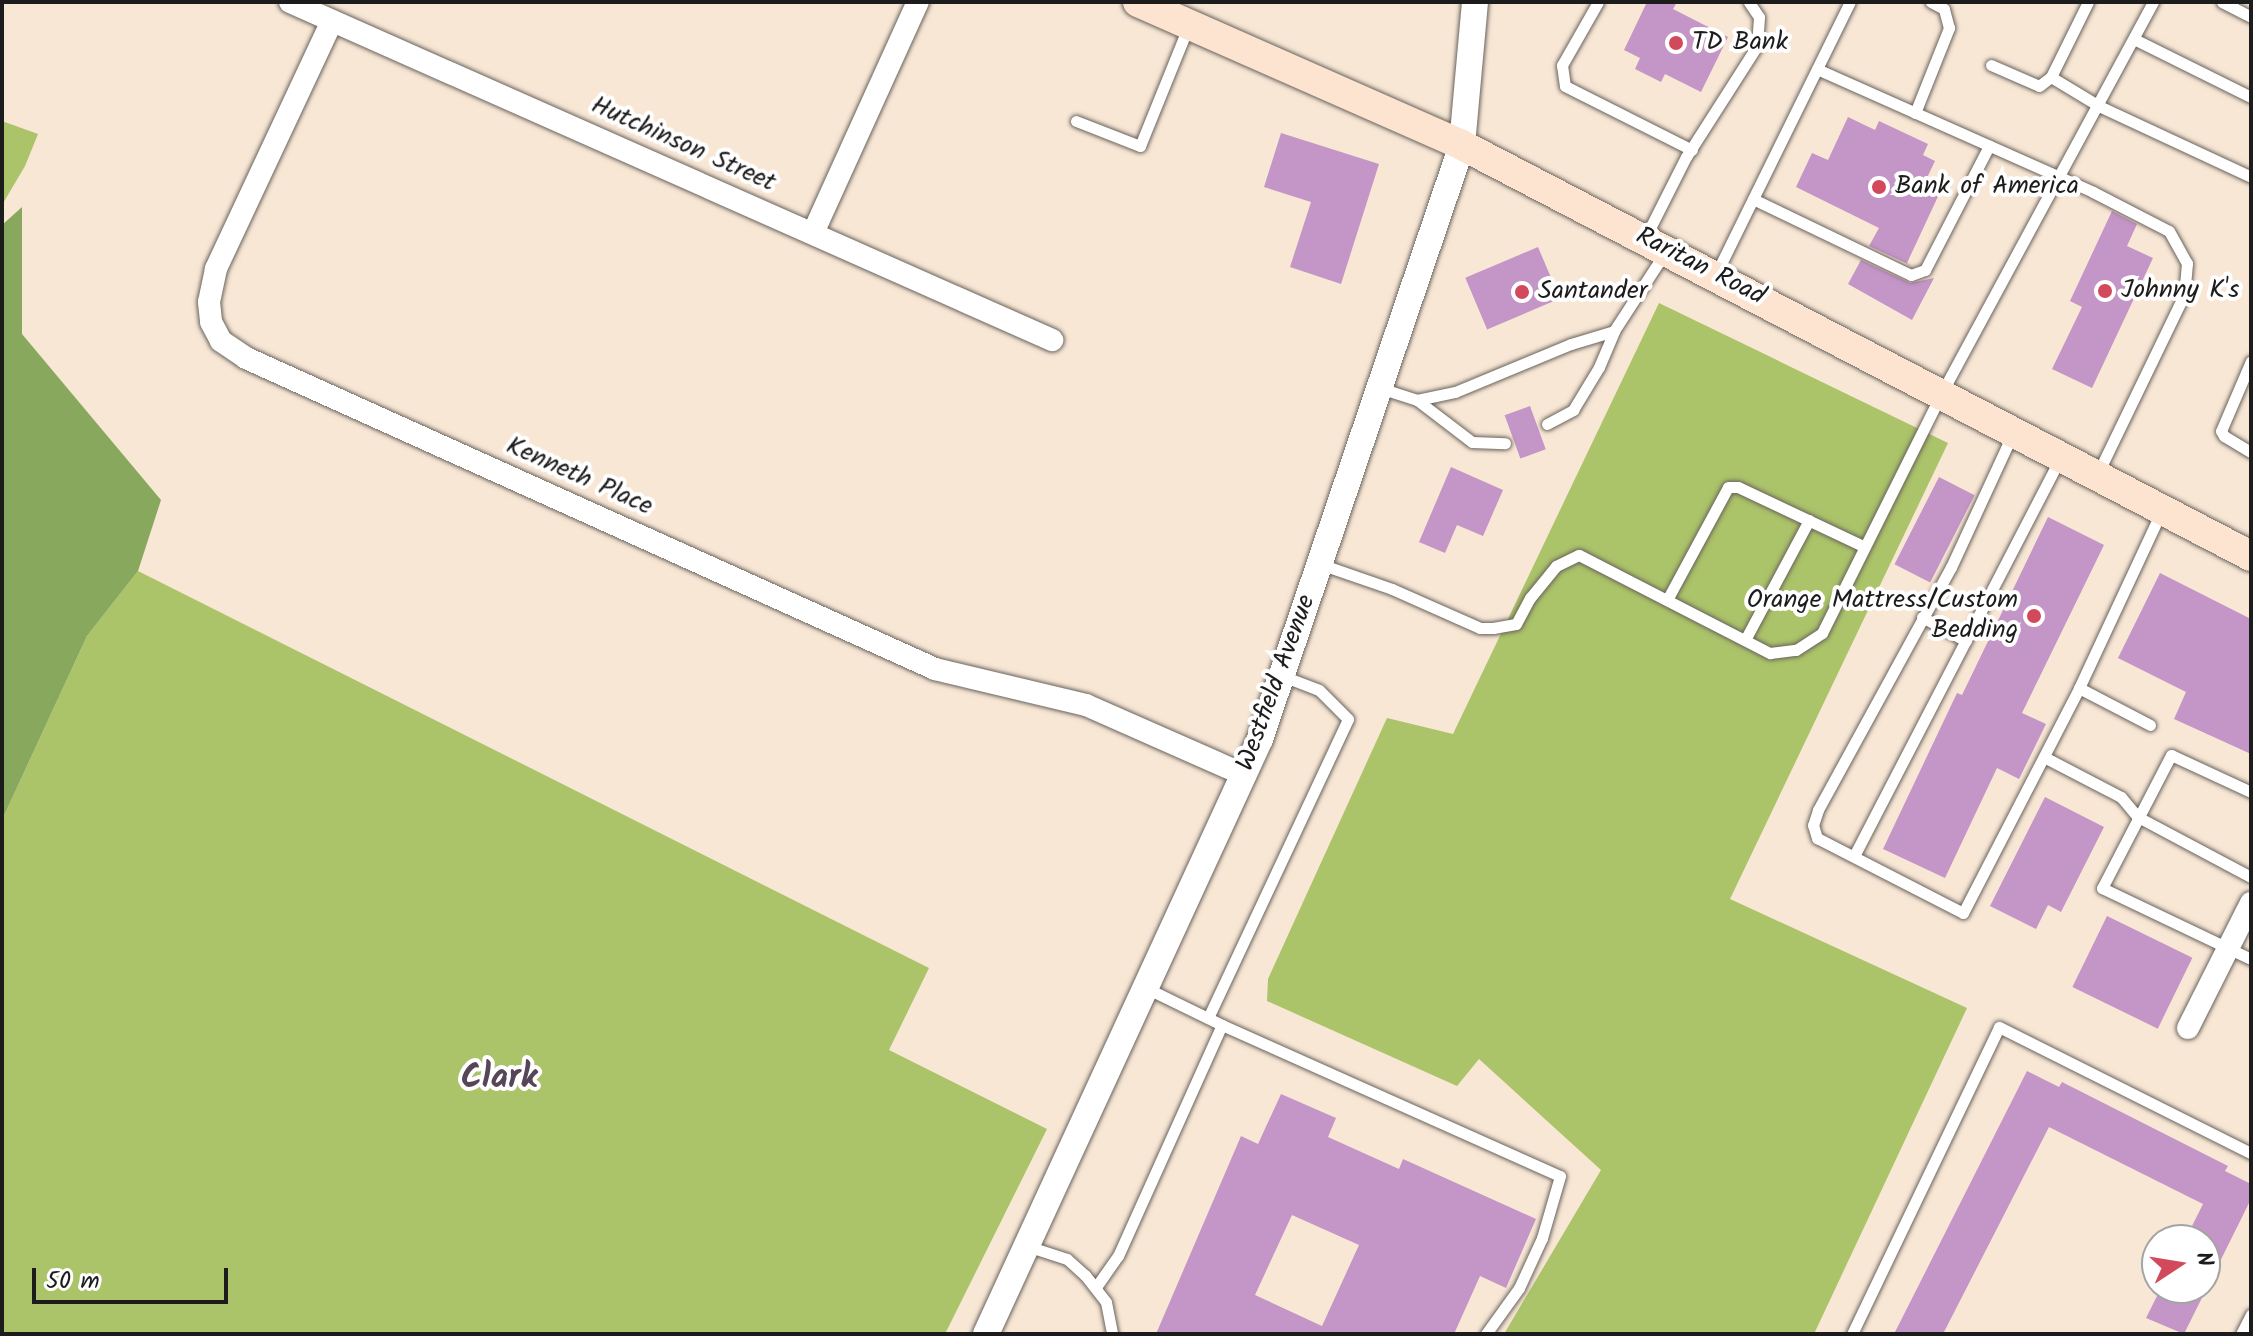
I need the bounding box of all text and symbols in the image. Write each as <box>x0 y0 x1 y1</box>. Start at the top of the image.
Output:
place label: TD Bank <box>1692 27 1788 59</box>
marker: TD Bank <box>1667 34 1685 52</box>
street label: Hutchinson Street <box>586 90 780 200</box>
place label: Bank of America <box>1895 171 2079 203</box>
marker: Bank of America <box>1870 178 1888 196</box>
street label: Raritan Road <box>1630 221 1770 313</box>
place label: Johnny K's <box>2121 275 2239 307</box>
place label: Santander <box>1538 276 1647 308</box>
marker: Johnny K's <box>2096 282 2114 300</box>
marker: Santander <box>1513 283 1531 301</box>
street label: Kenneth Place <box>501 431 657 523</box>
place label: Orange Mattress/Custom Bedding <box>1747 585 2018 646</box>
street label: Westfield Avenue <box>1231 591 1323 775</box>
marker: Orange Mattress/Custom Bedding <box>2025 607 2043 625</box>
district label: Clark <box>461 1059 537 1099</box>
north arrow <box>2141 1224 2221 1304</box>
text: N <box>2184 1249 2222 1270</box>
scale bar <box>36 1252 232 1302</box>
text: 50 m <box>46 1262 100 1301</box>

